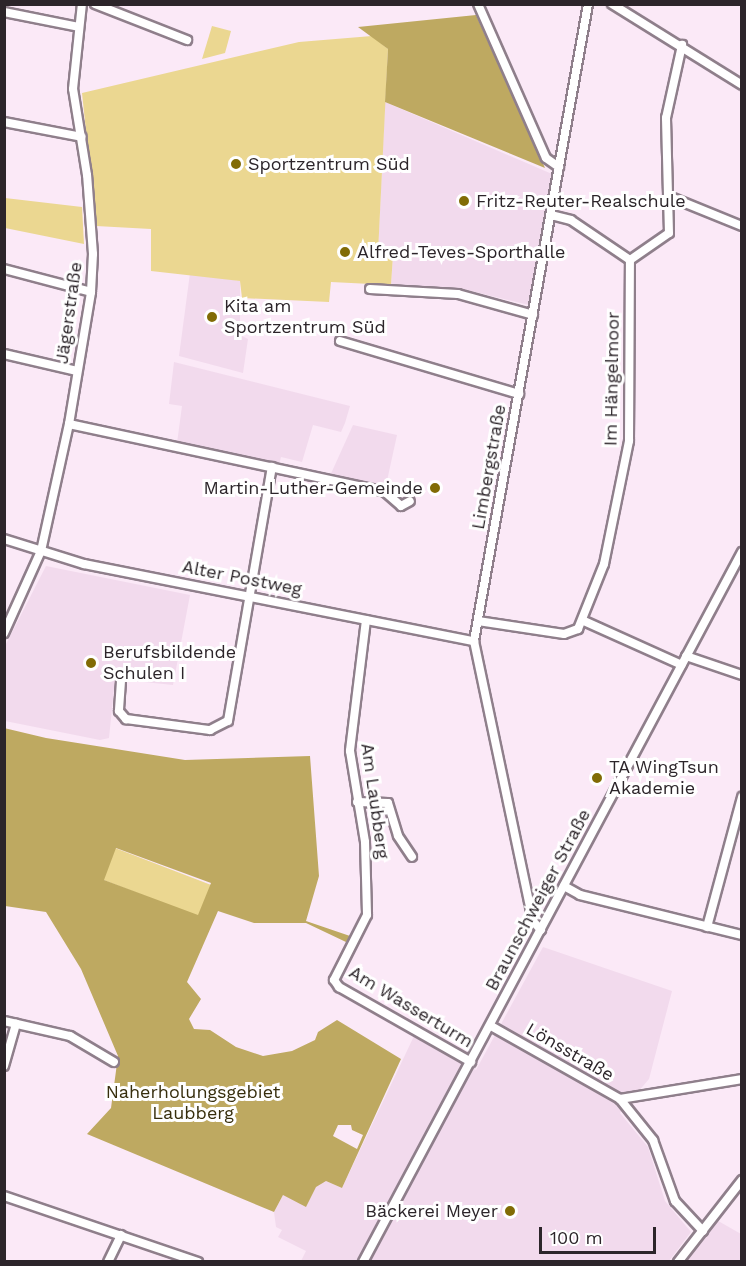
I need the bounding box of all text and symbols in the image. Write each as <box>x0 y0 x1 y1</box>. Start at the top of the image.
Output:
place label: Sportzentrum Süd <box>248 153 410 175</box>
marker: Sportzentrum Süd <box>229 157 243 171</box>
place label: Fritz-Reuter-Realschule <box>476 190 686 212</box>
marker: Fritz-Reuter-Realschule <box>457 194 471 208</box>
place label: Alfred-Teves-Sporthalle <box>357 241 565 263</box>
marker: Alfred-Teves-Sporthalle <box>338 245 352 259</box>
street label: Jägerstraße <box>51 261 87 365</box>
place label: Kita am Sportzentrum Süd <box>224 296 386 338</box>
marker: Kita am Sportzentrum Süd <box>205 310 219 324</box>
street label: Im Hängelmoor <box>600 312 624 446</box>
street label: Limbergstraße <box>467 403 511 531</box>
place label: Martin-Luther-Gemeinde <box>204 477 423 499</box>
marker: Martin-Luther-Gemeinde <box>428 481 442 495</box>
street label: Alter Postweg <box>180 556 304 600</box>
place label: Berufsbildende Schulen I <box>103 642 236 684</box>
marker: Berufsbildende Schulen I <box>84 656 98 670</box>
street label: Am Laubberg <box>356 742 394 860</box>
place label: TA WingTsun Akademie <box>609 757 720 800</box>
marker: TA WingTsun Akademie <box>590 771 604 785</box>
street label: Braunschweiger Straße <box>481 805 595 995</box>
street label: Am Wasserturm <box>345 961 477 1053</box>
street label: Lönsstraße <box>522 1018 618 1086</box>
park label: Naherholungsgebiet Laubberg <box>106 1082 280 1124</box>
place label: Bäckerei Meyer <box>365 1200 498 1222</box>
marker: Bäckerei Meyer <box>503 1204 517 1218</box>
scale bar <box>542 1215 659 1253</box>
text: 100 m <box>550 1227 603 1248</box>

